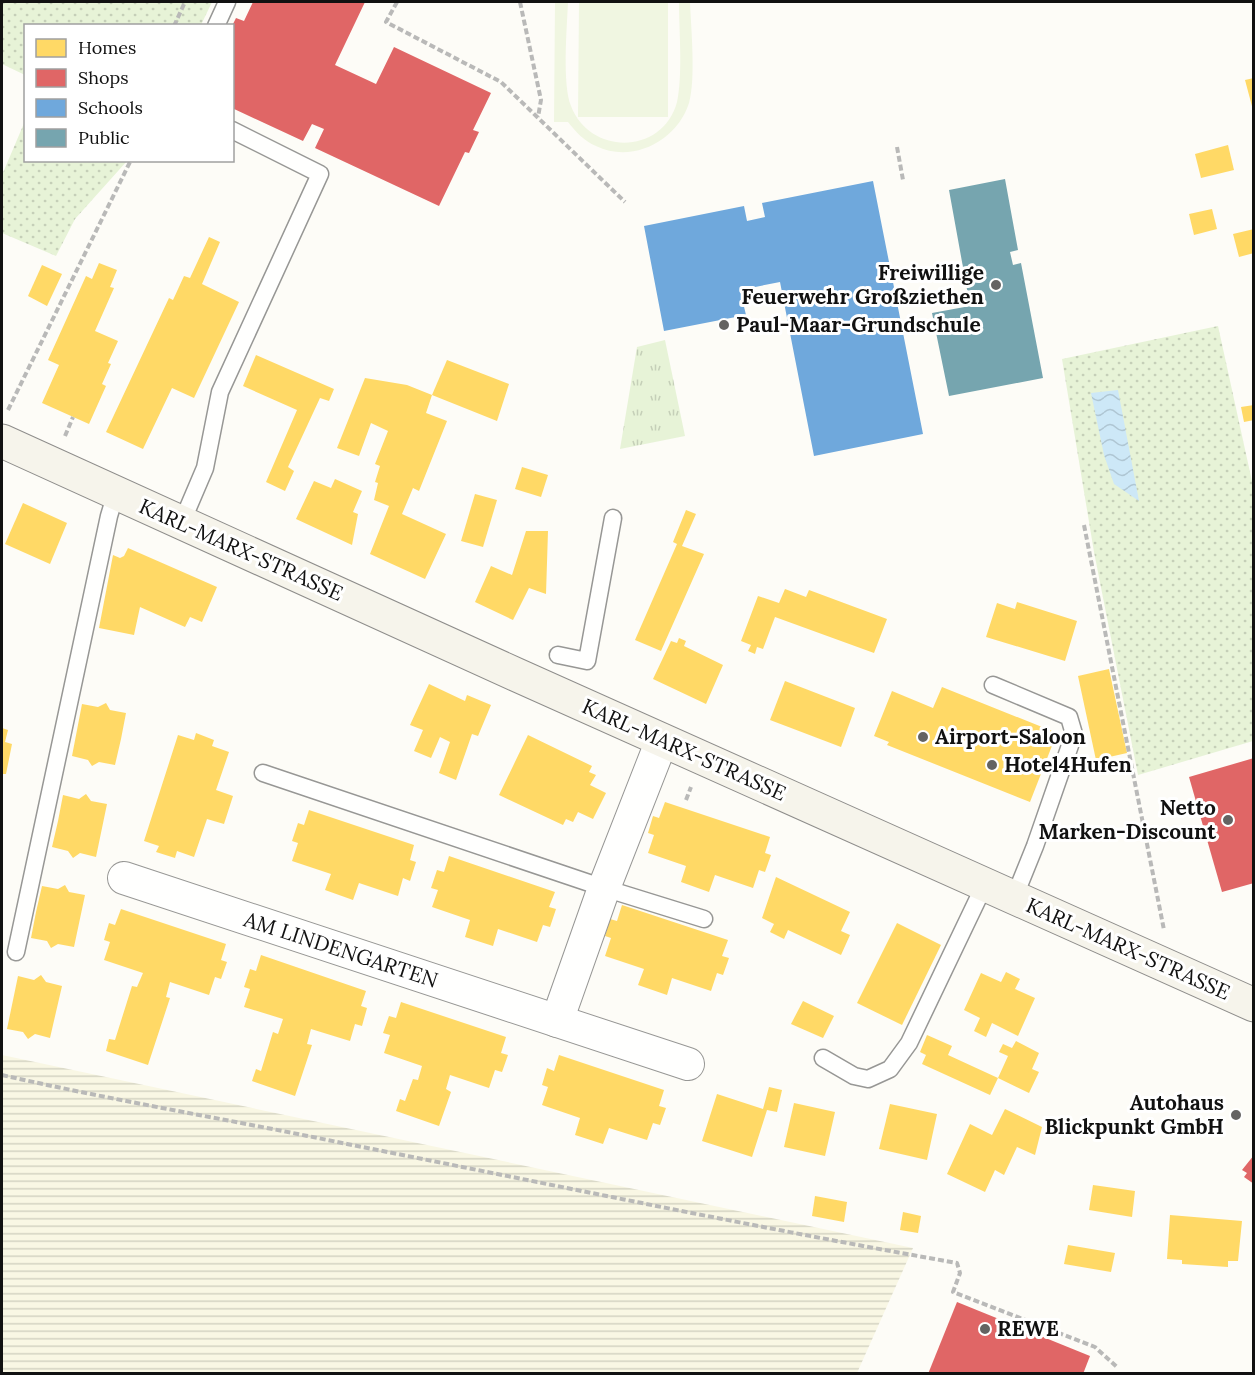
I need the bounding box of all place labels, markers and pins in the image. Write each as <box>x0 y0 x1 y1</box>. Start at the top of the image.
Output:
place label: Freiwillige Feuerwehr Großziethen <box>741 259 984 310</box>
marker: Freiwillige Feuerwehr Großziethen <box>989 278 1003 292</box>
place label: Paul-Maar-Grundschule <box>736 311 981 338</box>
marker: Paul-Maar-Grundschule <box>717 318 731 332</box>
place label: Airport-Saloon <box>935 723 1086 750</box>
marker: Airport-Saloon <box>916 730 930 744</box>
place label: Hotel4Hufen <box>1004 751 1132 778</box>
marker: Hotel4Hufen <box>985 758 999 772</box>
place label: Netto Marken-Discount <box>1038 794 1216 845</box>
marker: Netto Marken-Discount <box>1221 813 1235 827</box>
place label: Autohaus Blickpunkt GmbH <box>1044 1089 1224 1140</box>
marker: Autohaus Blickpunkt GmbH <box>1229 1108 1243 1122</box>
place label: REWE <box>997 1315 1059 1342</box>
marker: REWE <box>978 1322 992 1336</box>

